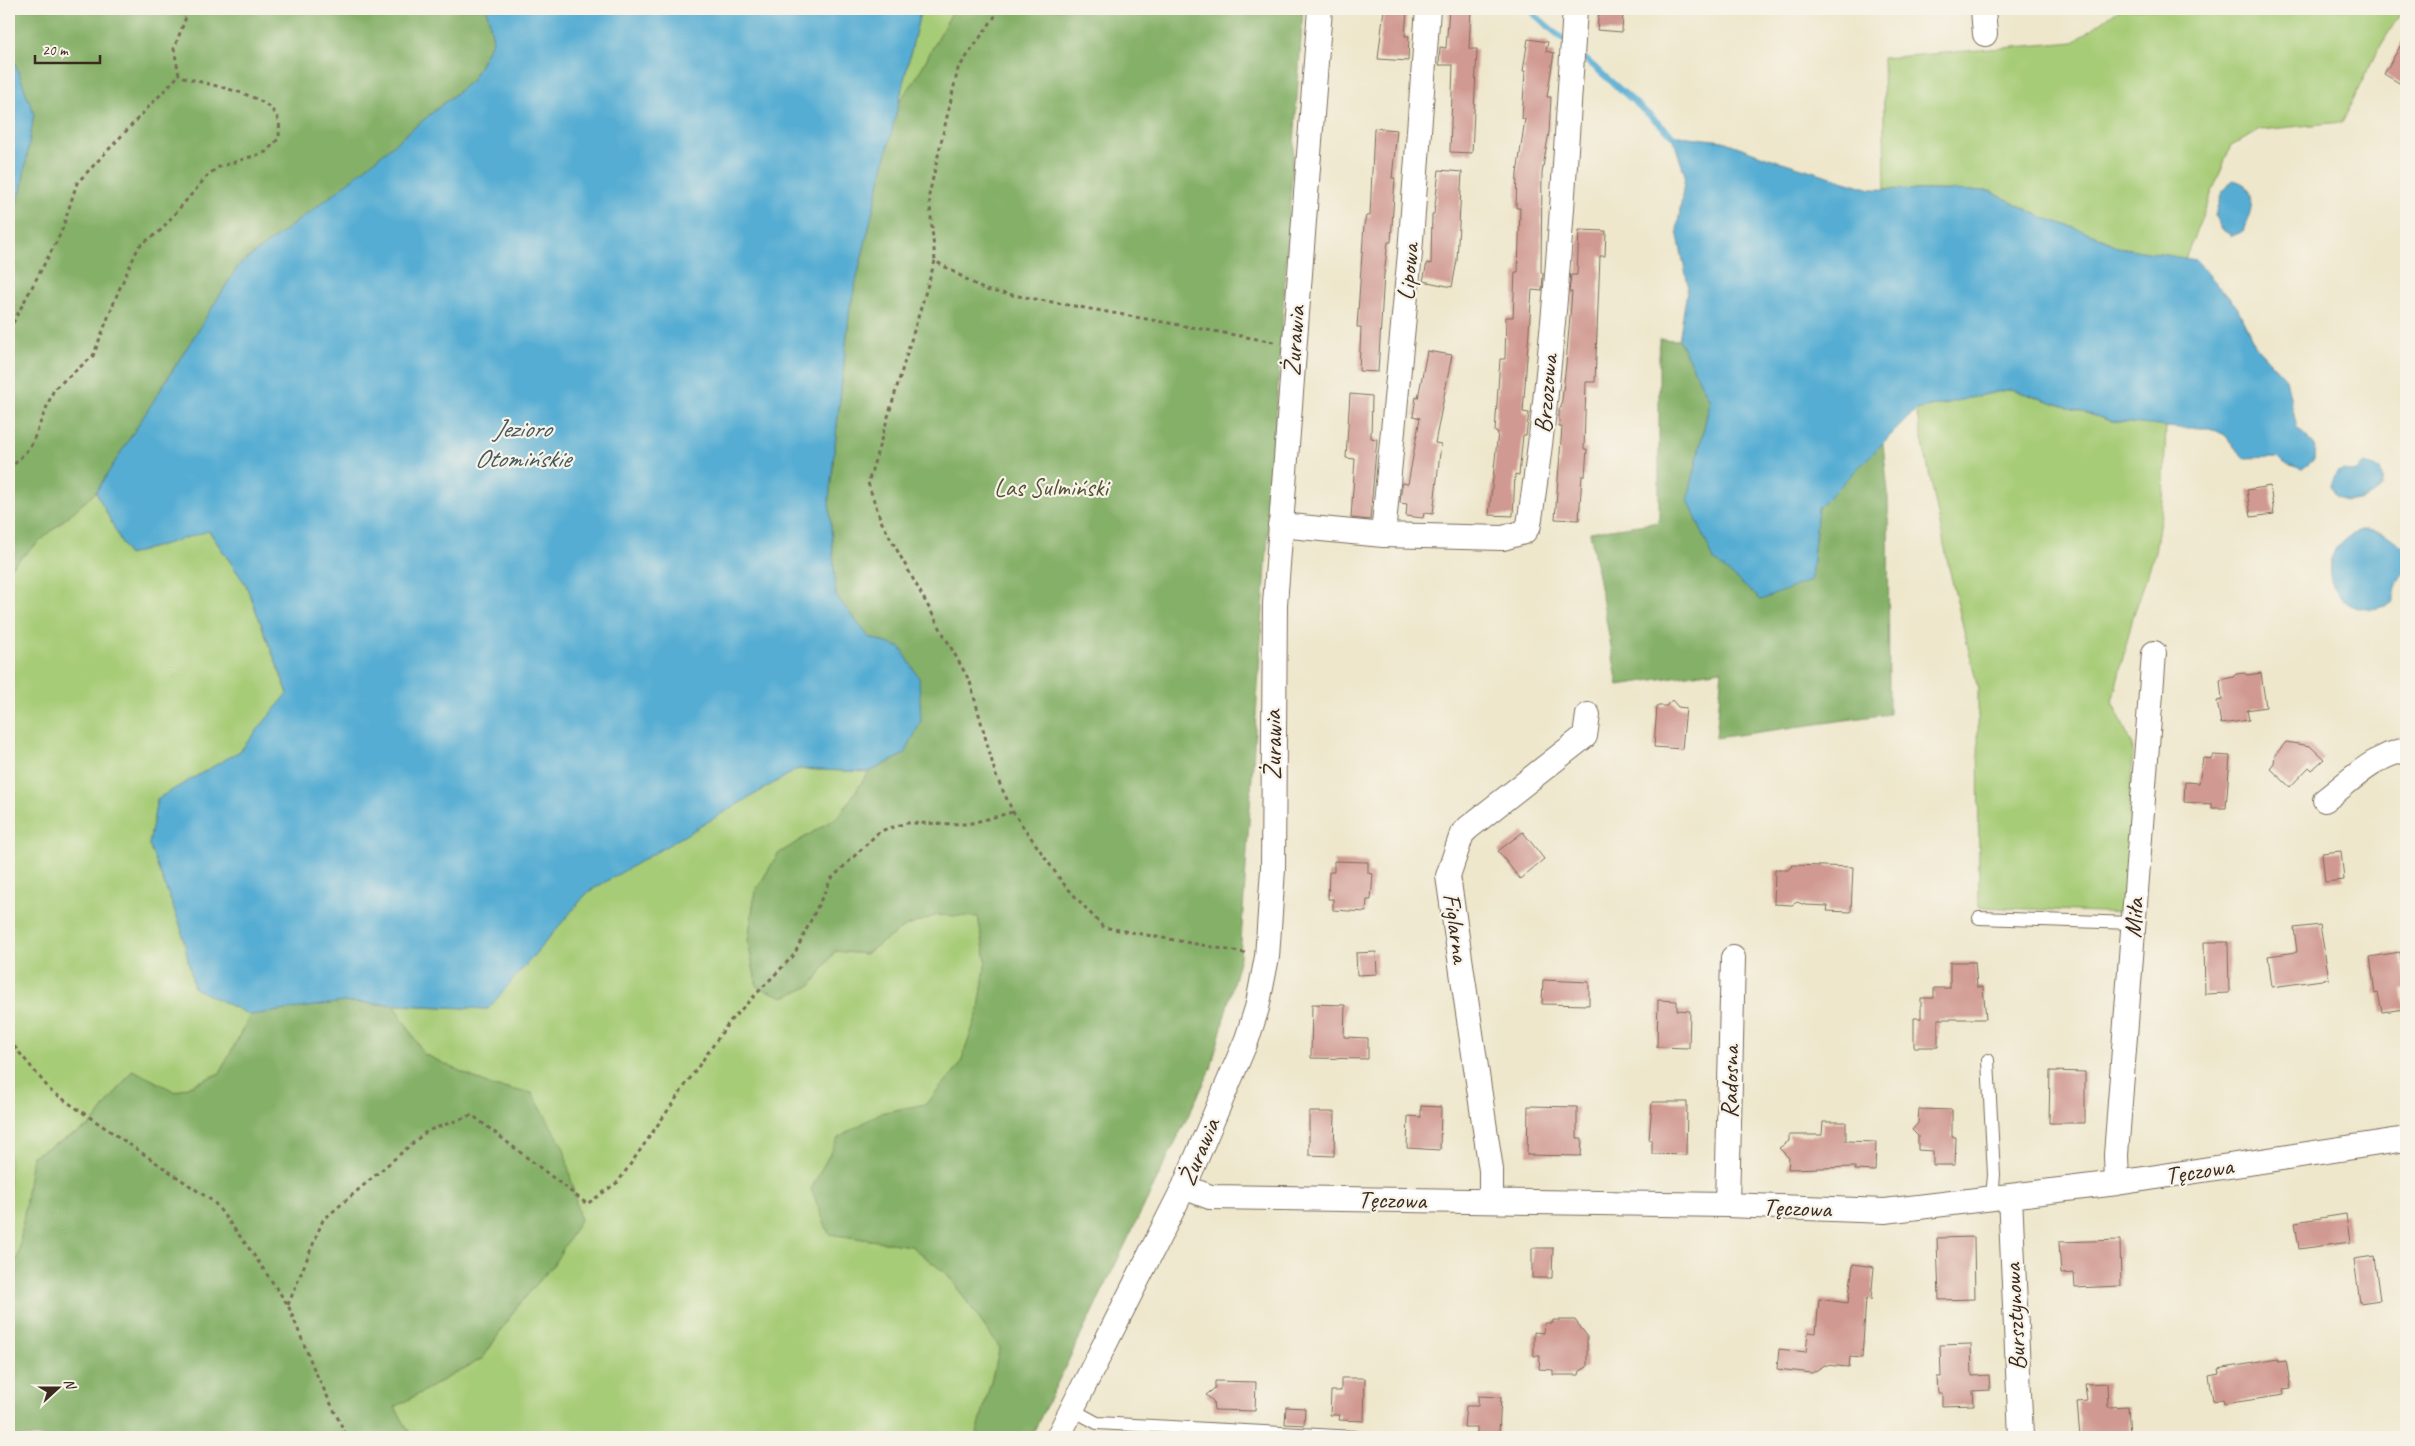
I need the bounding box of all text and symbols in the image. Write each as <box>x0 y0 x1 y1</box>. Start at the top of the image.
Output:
scale bar <box>35 32 100 64</box>
text: 20 m <box>42 41 69 60</box>
street label: Lipowa <box>1390 239 1427 302</box>
street label: Żurawia <box>1276 303 1313 377</box>
street label: Brzozowa <box>1527 351 1566 435</box>
water label: Jezioro Otomińskie <box>474 412 573 475</box>
park label: Las Sulmiński <box>994 472 1111 504</box>
street label: Żurawia <box>1257 708 1289 780</box>
street label: Figlarna <box>1435 891 1477 968</box>
street label: Miła <box>2117 895 2151 939</box>
street label: Radosna <box>1713 1043 1747 1119</box>
street label: Żurawia <box>1171 1112 1228 1190</box>
street label: Tęczowa <box>2163 1150 2237 1192</box>
street label: Tęczowa <box>1358 1183 1428 1217</box>
street label: Tęczowa <box>1762 1191 1834 1225</box>
street label: Bursztynowa <box>1996 1261 2034 1371</box>
north arrow <box>32 1364 82 1414</box>
text: N <box>60 1376 80 1393</box>

